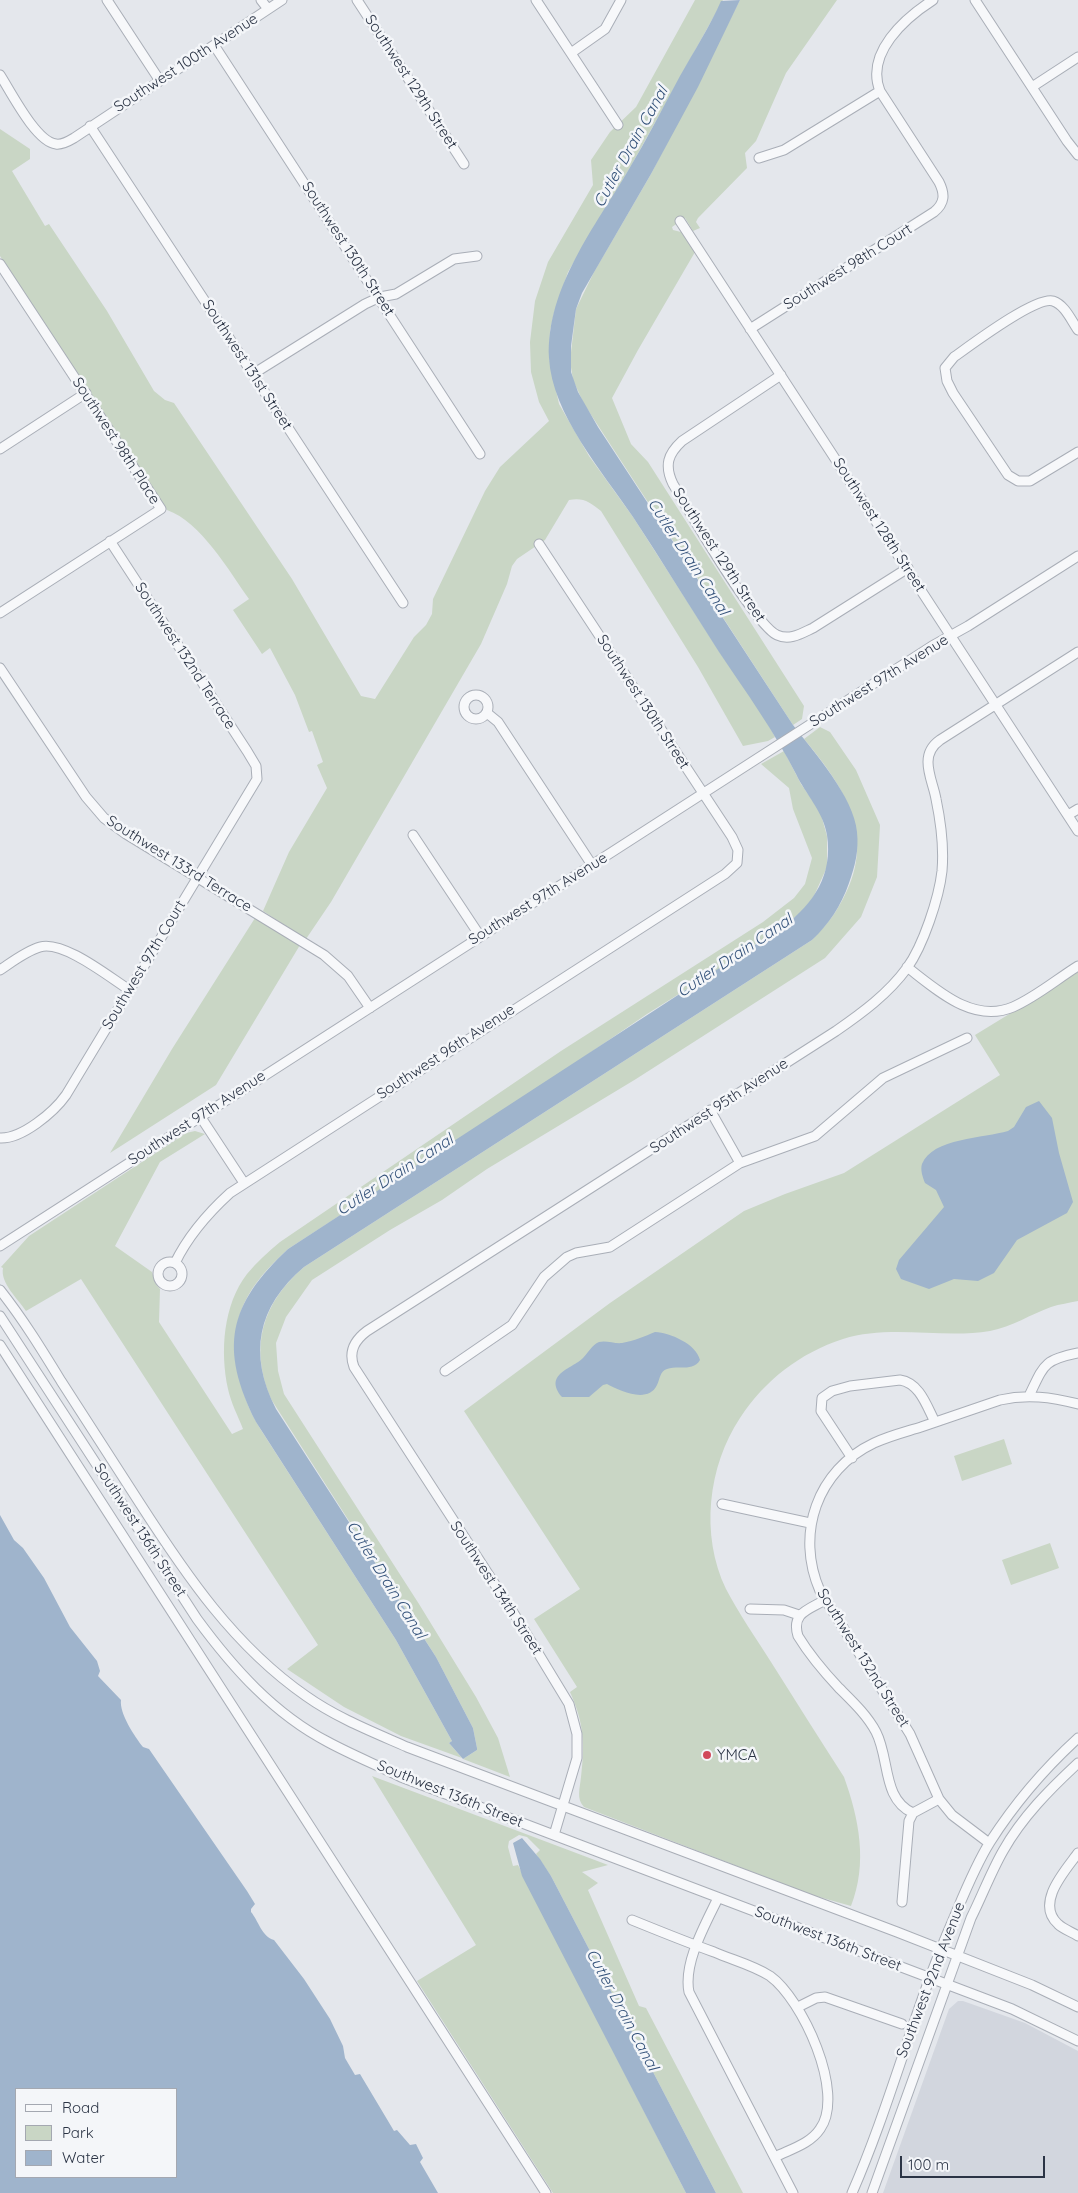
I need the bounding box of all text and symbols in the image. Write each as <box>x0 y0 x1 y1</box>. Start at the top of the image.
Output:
street label: Southwest 100th Avenue <box>111 10 261 116</box>
street label: Southwest 129th Street <box>361 11 461 153</box>
water label: Cutler Drain Canal <box>590 83 672 211</box>
street label: Southwest 130th Street <box>298 178 398 320</box>
street label: Southwest 98th Court <box>780 220 916 314</box>
street label: Southwest 131st Street <box>198 296 296 434</box>
street label: Southwest 98th Place <box>68 374 164 508</box>
street label: Southwest 128th Street <box>829 455 929 595</box>
street label: Southwest 129th Street <box>669 484 769 626</box>
water label: Cutler Drain Canal <box>643 495 733 619</box>
street label: Southwest 132nd Terrace <box>131 579 239 733</box>
street label: Southwest 130th Street <box>593 631 693 773</box>
street label: Southwest 97th Avenue <box>806 631 952 731</box>
street label: Southwest 133rd Terrace <box>103 812 255 916</box>
street label: Southwest 97th Avenue <box>465 849 611 949</box>
street label: Southwest 97th Court <box>98 897 190 1033</box>
water label: Cutler Drain Canal <box>674 910 796 1002</box>
street label: Southwest 96th Avenue <box>374 1001 518 1103</box>
street label: Southwest 95th Avenue <box>647 1055 791 1157</box>
street label: Southwest 97th Avenue <box>125 1067 269 1169</box>
water label: Cutler Drain Canal <box>333 1130 457 1220</box>
street label: Southwest 136th Street <box>90 1460 190 1600</box>
water label: Cutler Drain Canal <box>342 1518 430 1642</box>
street label: Southwest 134th Street <box>446 1518 546 1658</box>
street label: Southwest 132nd Street <box>813 1585 913 1731</box>
place label: YMCA <box>717 1746 757 1764</box>
marker: YMCA <box>701 1749 713 1761</box>
street label: Southwest 136th Street <box>374 1756 526 1832</box>
street label: Southwest 92nd Avenue <box>893 1900 969 2060</box>
street label: Southwest 136th Street <box>752 1903 904 1975</box>
water label: Cutler Drain Canal <box>582 1946 662 2074</box>
legend <box>15 2088 178 2178</box>
text: Road <box>62 2098 99 2117</box>
text: Park <box>62 2123 94 2142</box>
scale bar <box>903 2146 1048 2178</box>
text: Water <box>62 2148 105 2167</box>
text: 100 m <box>908 2155 949 2174</box>

